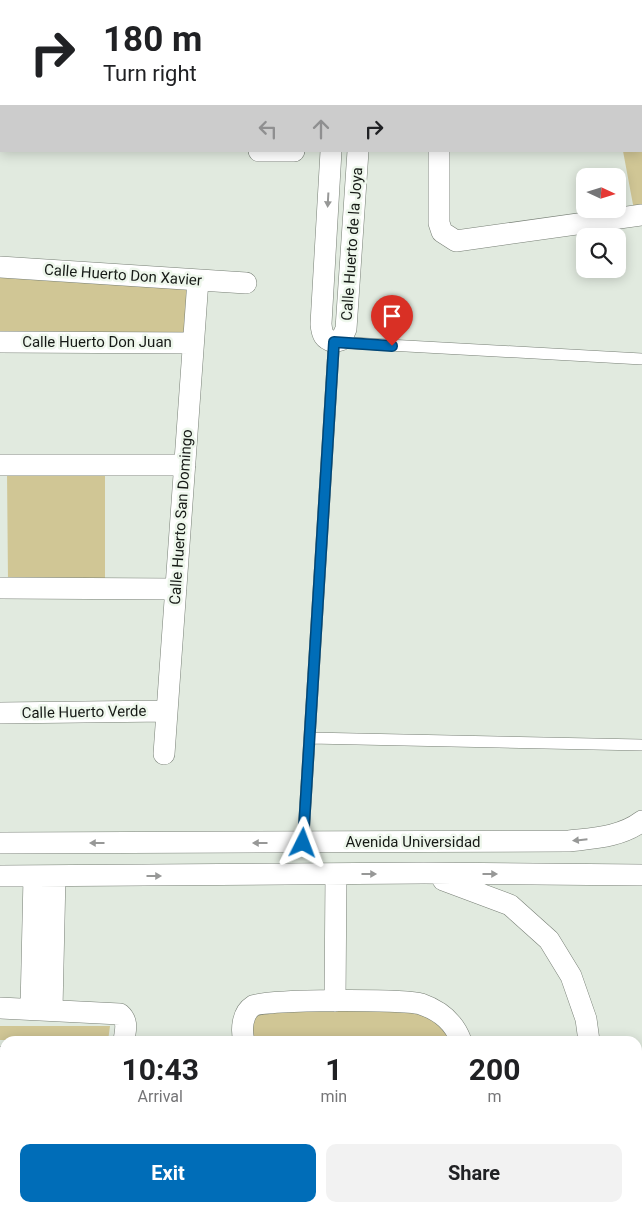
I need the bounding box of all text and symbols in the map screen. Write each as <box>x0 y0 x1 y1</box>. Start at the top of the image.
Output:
text: 180 m <box>103 19 202 60</box>
icon: right <box>20 20 85 85</box>
text: Turn right <box>103 61 197 86</box>
icon: left <box>254 115 282 143</box>
icon: ahead <box>307 115 335 143</box>
icon: right <box>360 115 388 143</box>
street label: Calle Huerto de la Joya <box>338 167 366 321</box>
north arrow <box>576 168 626 218</box>
map controls <box>576 168 626 278</box>
one-way arrow <box>324 192 332 208</box>
button: search <box>576 228 626 278</box>
street label: Calle Huerto Don Xavier <box>44 261 202 289</box>
pin <box>371 295 413 346</box>
icon: arrive <box>378 302 406 330</box>
street label: Calle Huerto Don Juan <box>22 333 172 351</box>
street label: Calle Huerto San Domingo <box>166 429 196 605</box>
street label: Calle Huerto Verde <box>21 702 147 722</box>
position arrow <box>276 816 328 868</box>
street label: Avenida Universidad <box>345 833 481 851</box>
one-way arrow <box>571 836 587 844</box>
one-way arrow <box>89 839 105 847</box>
one-way arrow <box>252 839 268 847</box>
one-way arrow <box>361 870 377 878</box>
one-way arrow <box>482 870 498 878</box>
one-way arrow <box>146 871 162 879</box>
text: 10:43 <box>122 1052 199 1087</box>
text: 1 <box>325 1052 342 1087</box>
text: 200 <box>469 1052 520 1087</box>
text: Arrival <box>138 1087 183 1106</box>
text: min <box>320 1087 347 1106</box>
text: m <box>488 1087 502 1106</box>
button: Exit <box>20 1144 316 1202</box>
button: Share <box>326 1144 622 1202</box>

